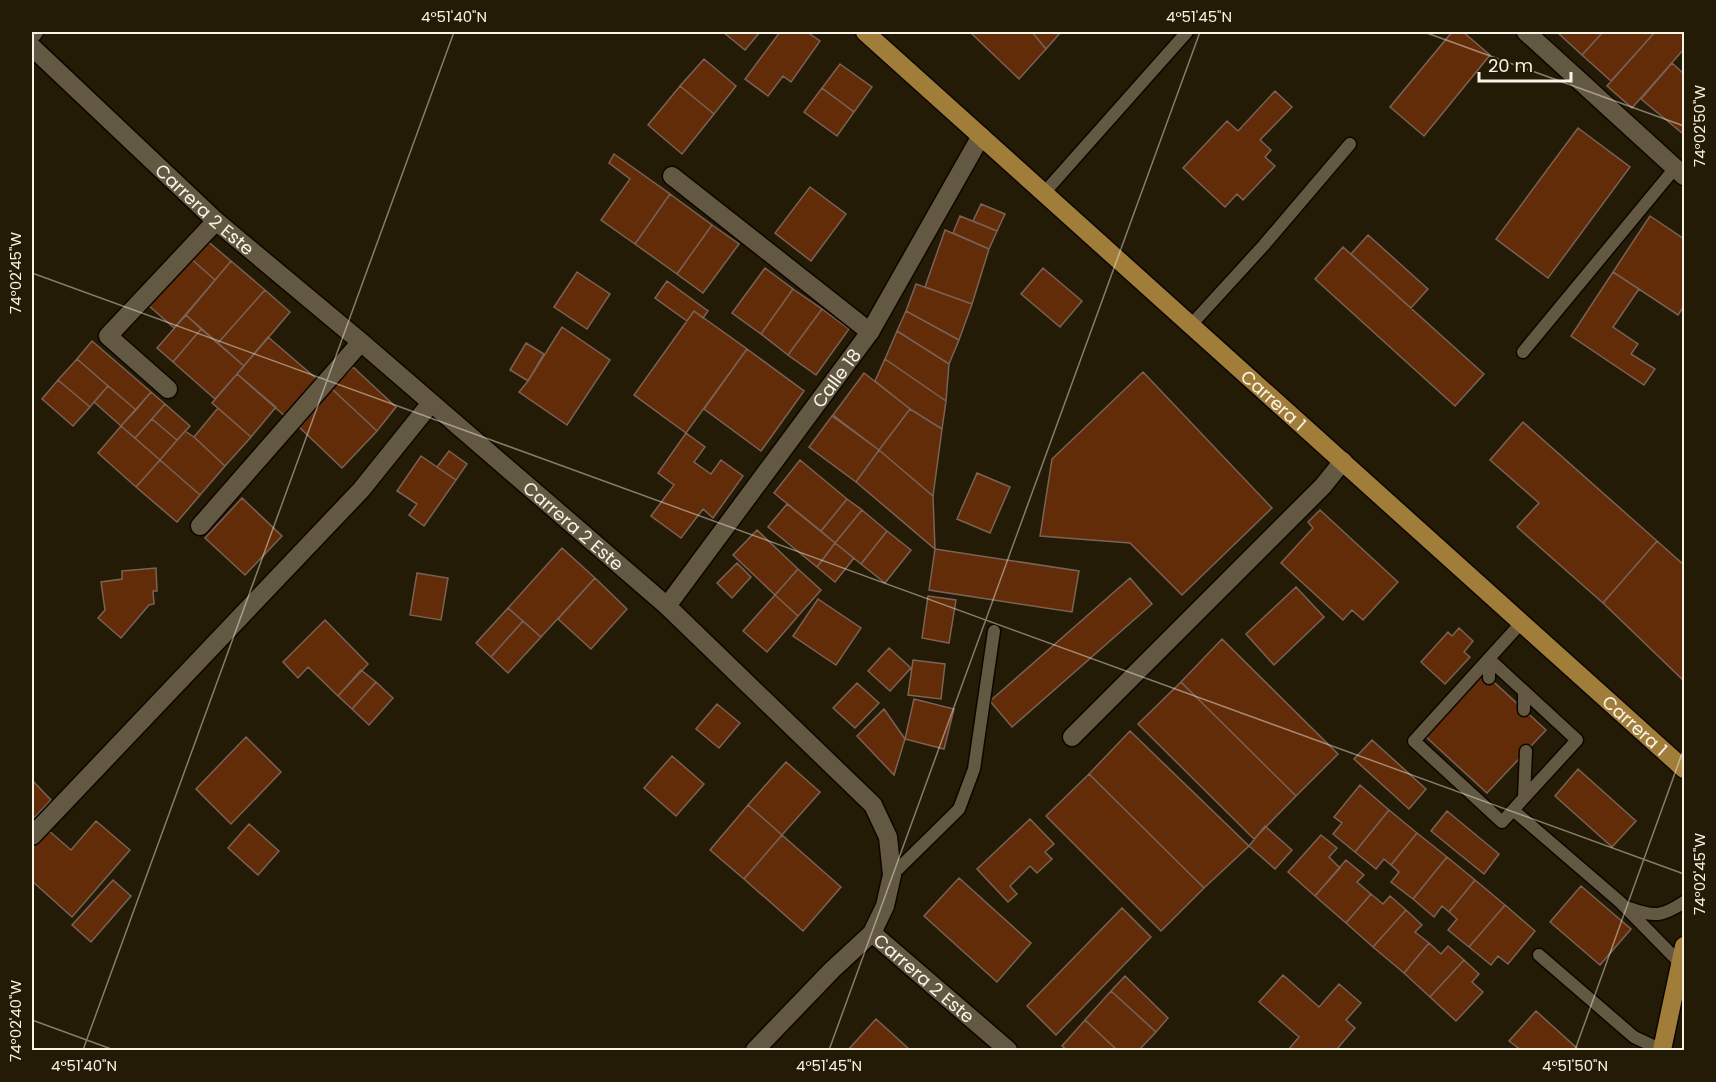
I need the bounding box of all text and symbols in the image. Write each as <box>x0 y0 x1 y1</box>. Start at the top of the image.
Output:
text: 4°51'40"N <box>421 6 487 27</box>
text: 4°51'45"N <box>1166 6 1232 27</box>
scale bar <box>1479 45 1570 83</box>
text: 20 m <box>1488 53 1533 78</box>
text: 74°02'50"W <box>1689 85 1710 167</box>
street label: Carrera 2 Este <box>150 157 260 261</box>
text: 74°02'45"W <box>5 232 26 314</box>
street label: Calle 18 <box>806 343 866 413</box>
street label: Carrera 1 <box>1236 364 1312 436</box>
street label: Carrera 2 Este <box>518 475 630 576</box>
street label: Carrera 1 <box>1597 689 1673 761</box>
text: 74°02'45"W <box>1689 833 1710 915</box>
street label: Carrera 2 Este <box>868 927 980 1029</box>
text: 74°02'40"W <box>5 980 26 1062</box>
text: 4°51'40"N <box>51 1055 117 1076</box>
text: 4°51'45"N <box>796 1055 862 1076</box>
text: 4°51'50"N <box>1542 1055 1608 1076</box>

